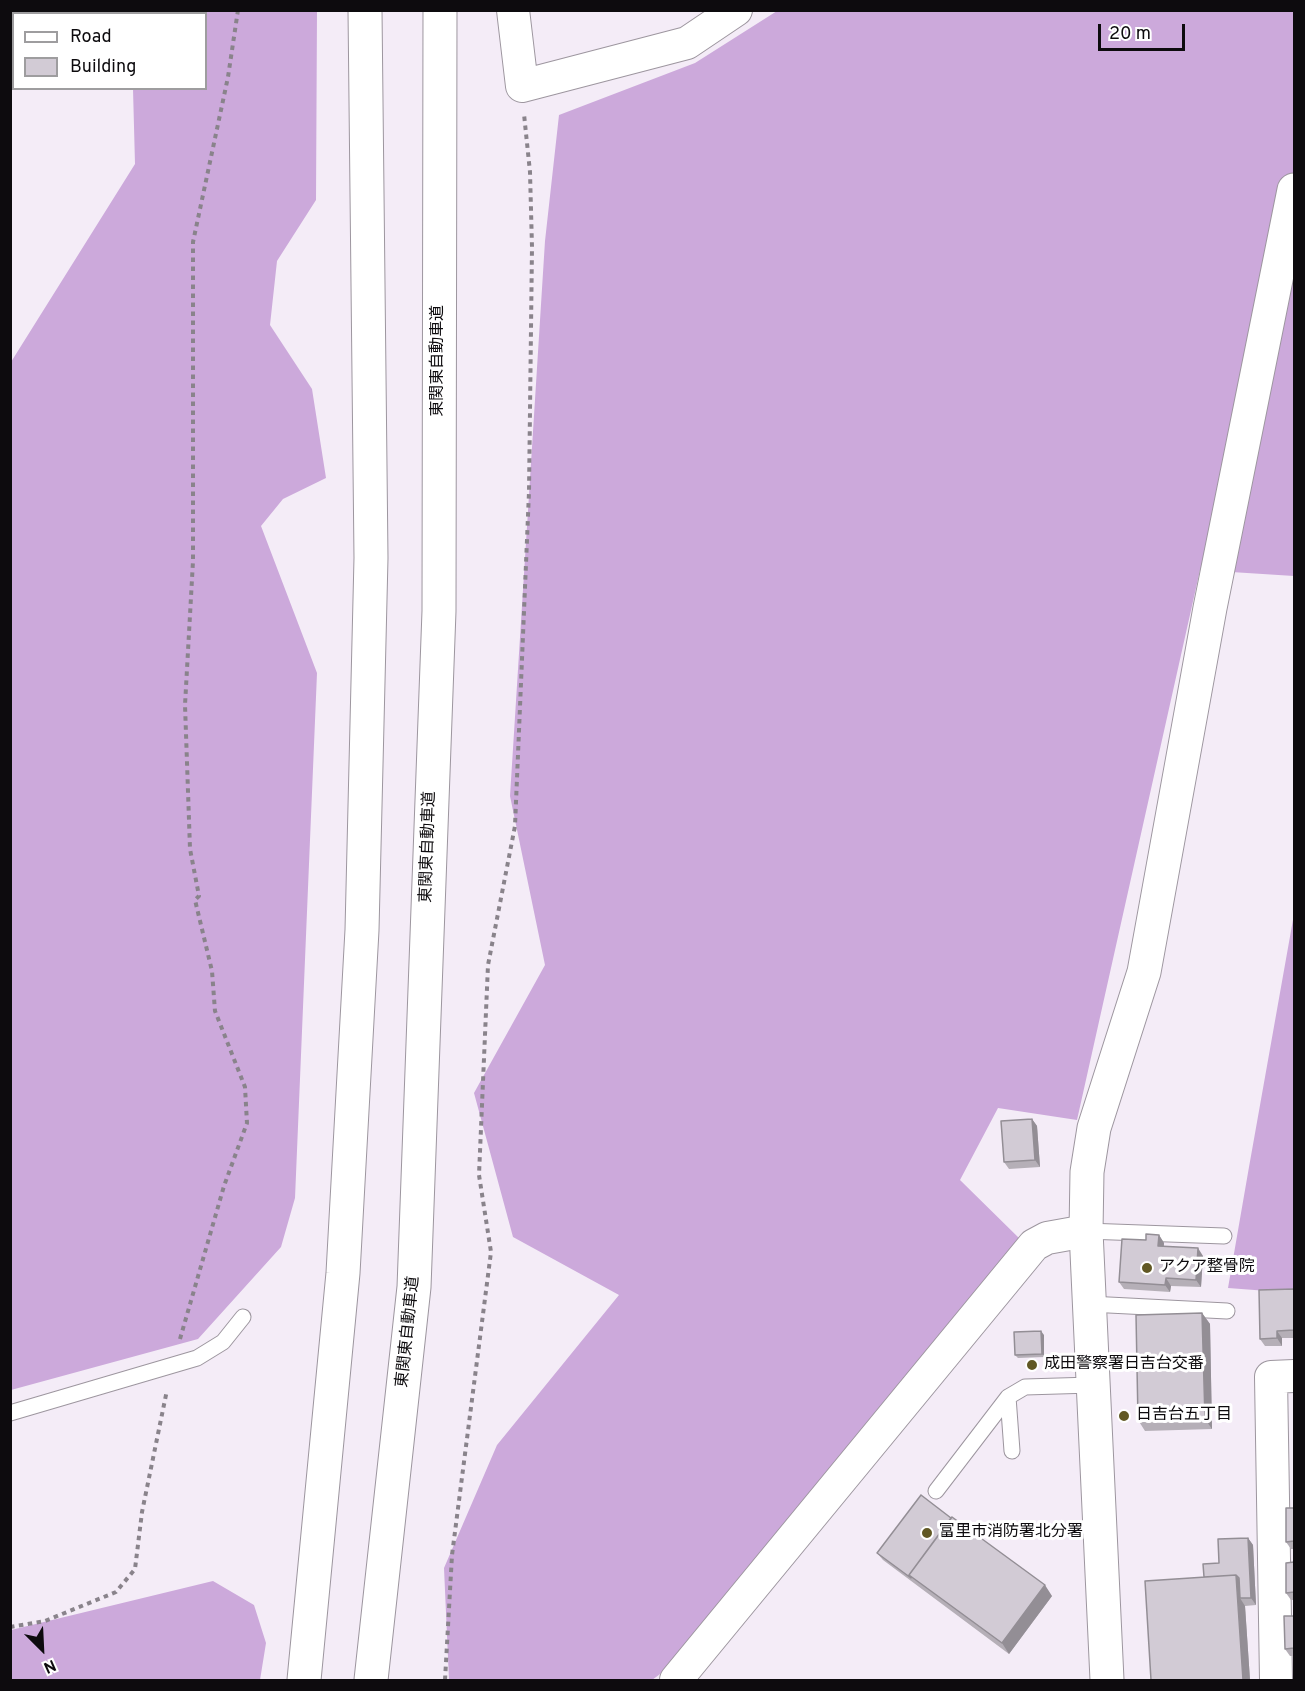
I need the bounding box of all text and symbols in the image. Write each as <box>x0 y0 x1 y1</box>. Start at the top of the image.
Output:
legend <box>12 12 207 90</box>
scale bar <box>1101 12 1188 50</box>
text: 20 m <box>1109 23 1151 46</box>
text: Road <box>70 26 112 49</box>
text: Building <box>70 56 136 79</box>
street label: 東関東自動車道 <box>429 305 449 417</box>
street label: 東関東自動車道 <box>417 791 441 903</box>
place label: アクア整骨院 <box>1159 1258 1255 1278</box>
marker: アクア整骨院 <box>1140 1261 1154 1275</box>
street label: 東関東自動車道 <box>394 1275 424 1389</box>
place label: 成田警察署日吉台交番 <box>1044 1355 1204 1375</box>
marker: 成田警察署日吉台交番 <box>1025 1358 1039 1372</box>
place label: 日吉台五丁目 <box>1136 1406 1232 1426</box>
marker: 日吉台五丁目 <box>1117 1409 1131 1423</box>
place label: 富里市消防署北分署 <box>939 1523 1083 1543</box>
marker: 富里市消防署北分署 <box>920 1526 934 1540</box>
north arrow <box>12 1619 72 1679</box>
text: N <box>40 1654 59 1677</box>

